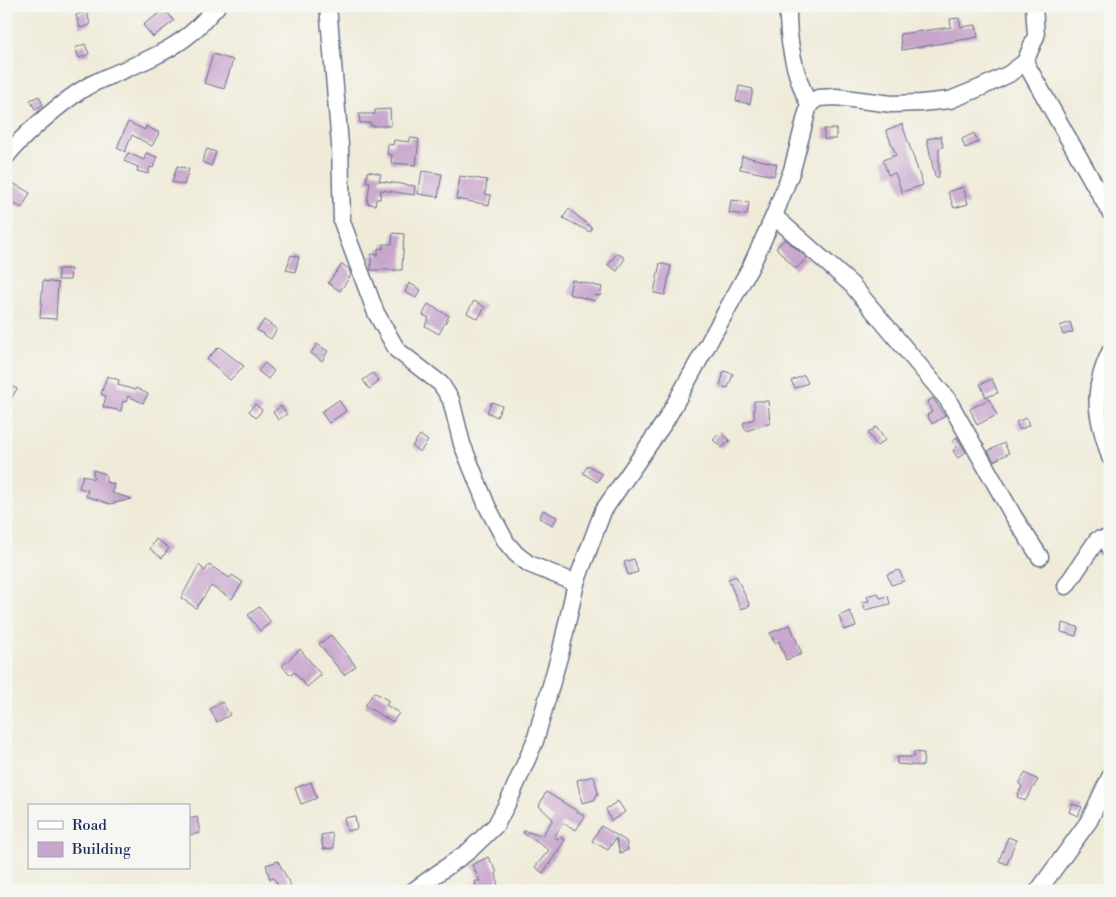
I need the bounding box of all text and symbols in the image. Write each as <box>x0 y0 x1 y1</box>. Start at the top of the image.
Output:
legend <box>28 804 190 870</box>
text: Road <box>72 816 107 835</box>
text: Building <box>71 840 131 859</box>

